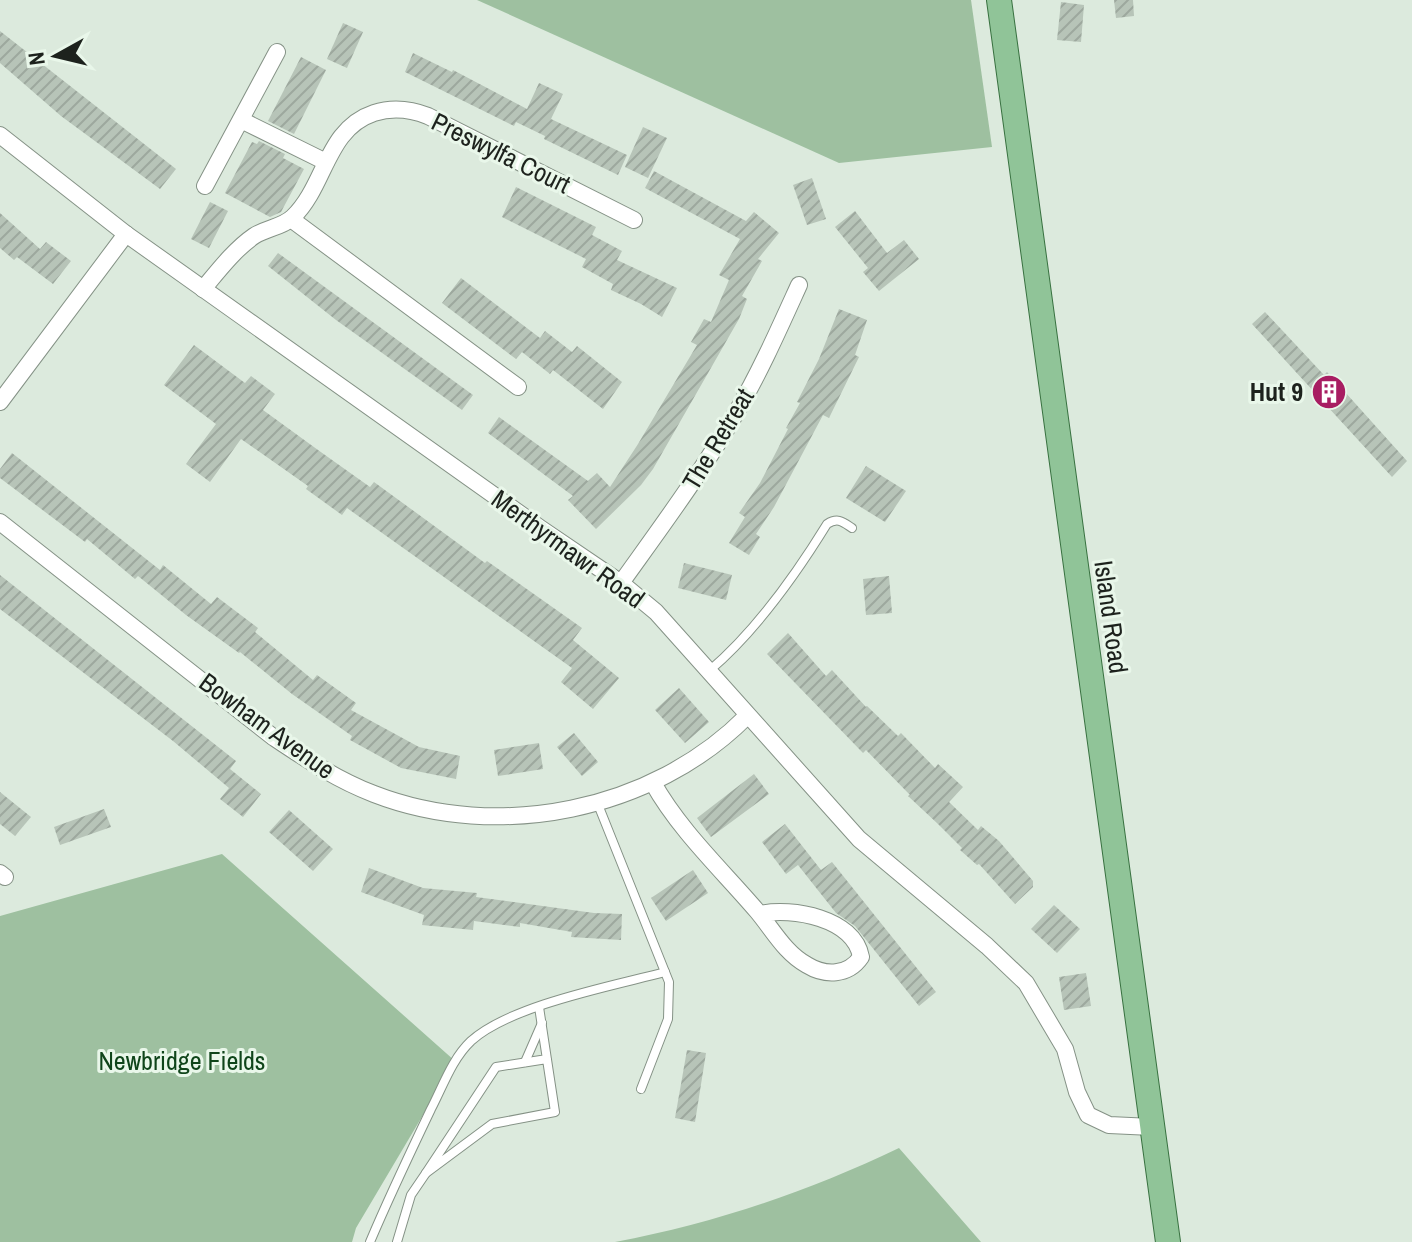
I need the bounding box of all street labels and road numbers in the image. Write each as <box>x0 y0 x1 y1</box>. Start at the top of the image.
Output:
street label: Preswylfa Court <box>426 104 577 201</box>
street label: The Retreat <box>674 381 762 496</box>
street label: Merthyrmawr Road <box>485 481 652 616</box>
street label: Island Road <box>1086 558 1137 676</box>
street label: Bowham Avenue <box>192 665 342 787</box>

